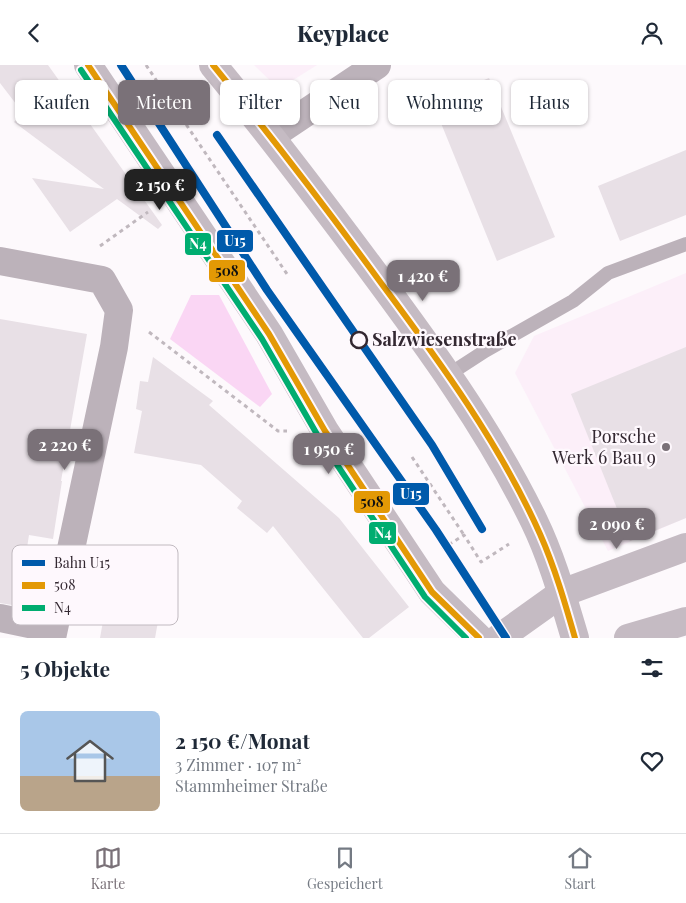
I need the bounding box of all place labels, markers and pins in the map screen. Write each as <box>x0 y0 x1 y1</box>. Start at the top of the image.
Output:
pin: 2 150 € <box>114 169 206 211</box>
pin: 1 420 € <box>377 259 469 302</box>
place label: Salzwiesenstraße <box>372 327 517 351</box>
marker: Salzwiesenstraße <box>350 331 368 349</box>
place label: Porsche Werk 6 Bau 9 <box>551 424 656 469</box>
pin: 2 220 € <box>19 429 111 471</box>
pin: 1 950 € <box>283 433 375 475</box>
marker: Porsche Werk 6 Bau 9 <box>660 441 672 453</box>
pin: 2 090 € <box>571 507 663 550</box>

